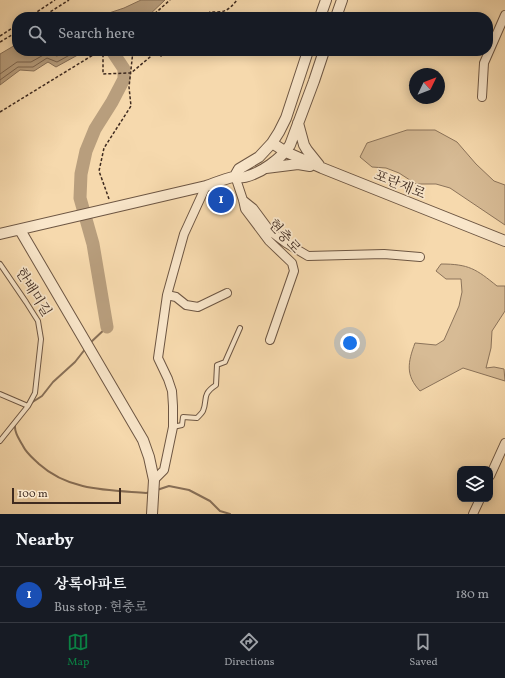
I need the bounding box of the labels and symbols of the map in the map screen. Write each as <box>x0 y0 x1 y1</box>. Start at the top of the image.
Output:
north arrow <box>409 68 445 104</box>
street label: 포란재로 <box>371 166 429 205</box>
pin: 1 <box>208 185 234 215</box>
street label: 현충로 <box>263 216 305 259</box>
street label: 한배미길 <box>10 265 55 321</box>
your location <box>340 333 360 353</box>
scale bar <box>12 486 121 505</box>

